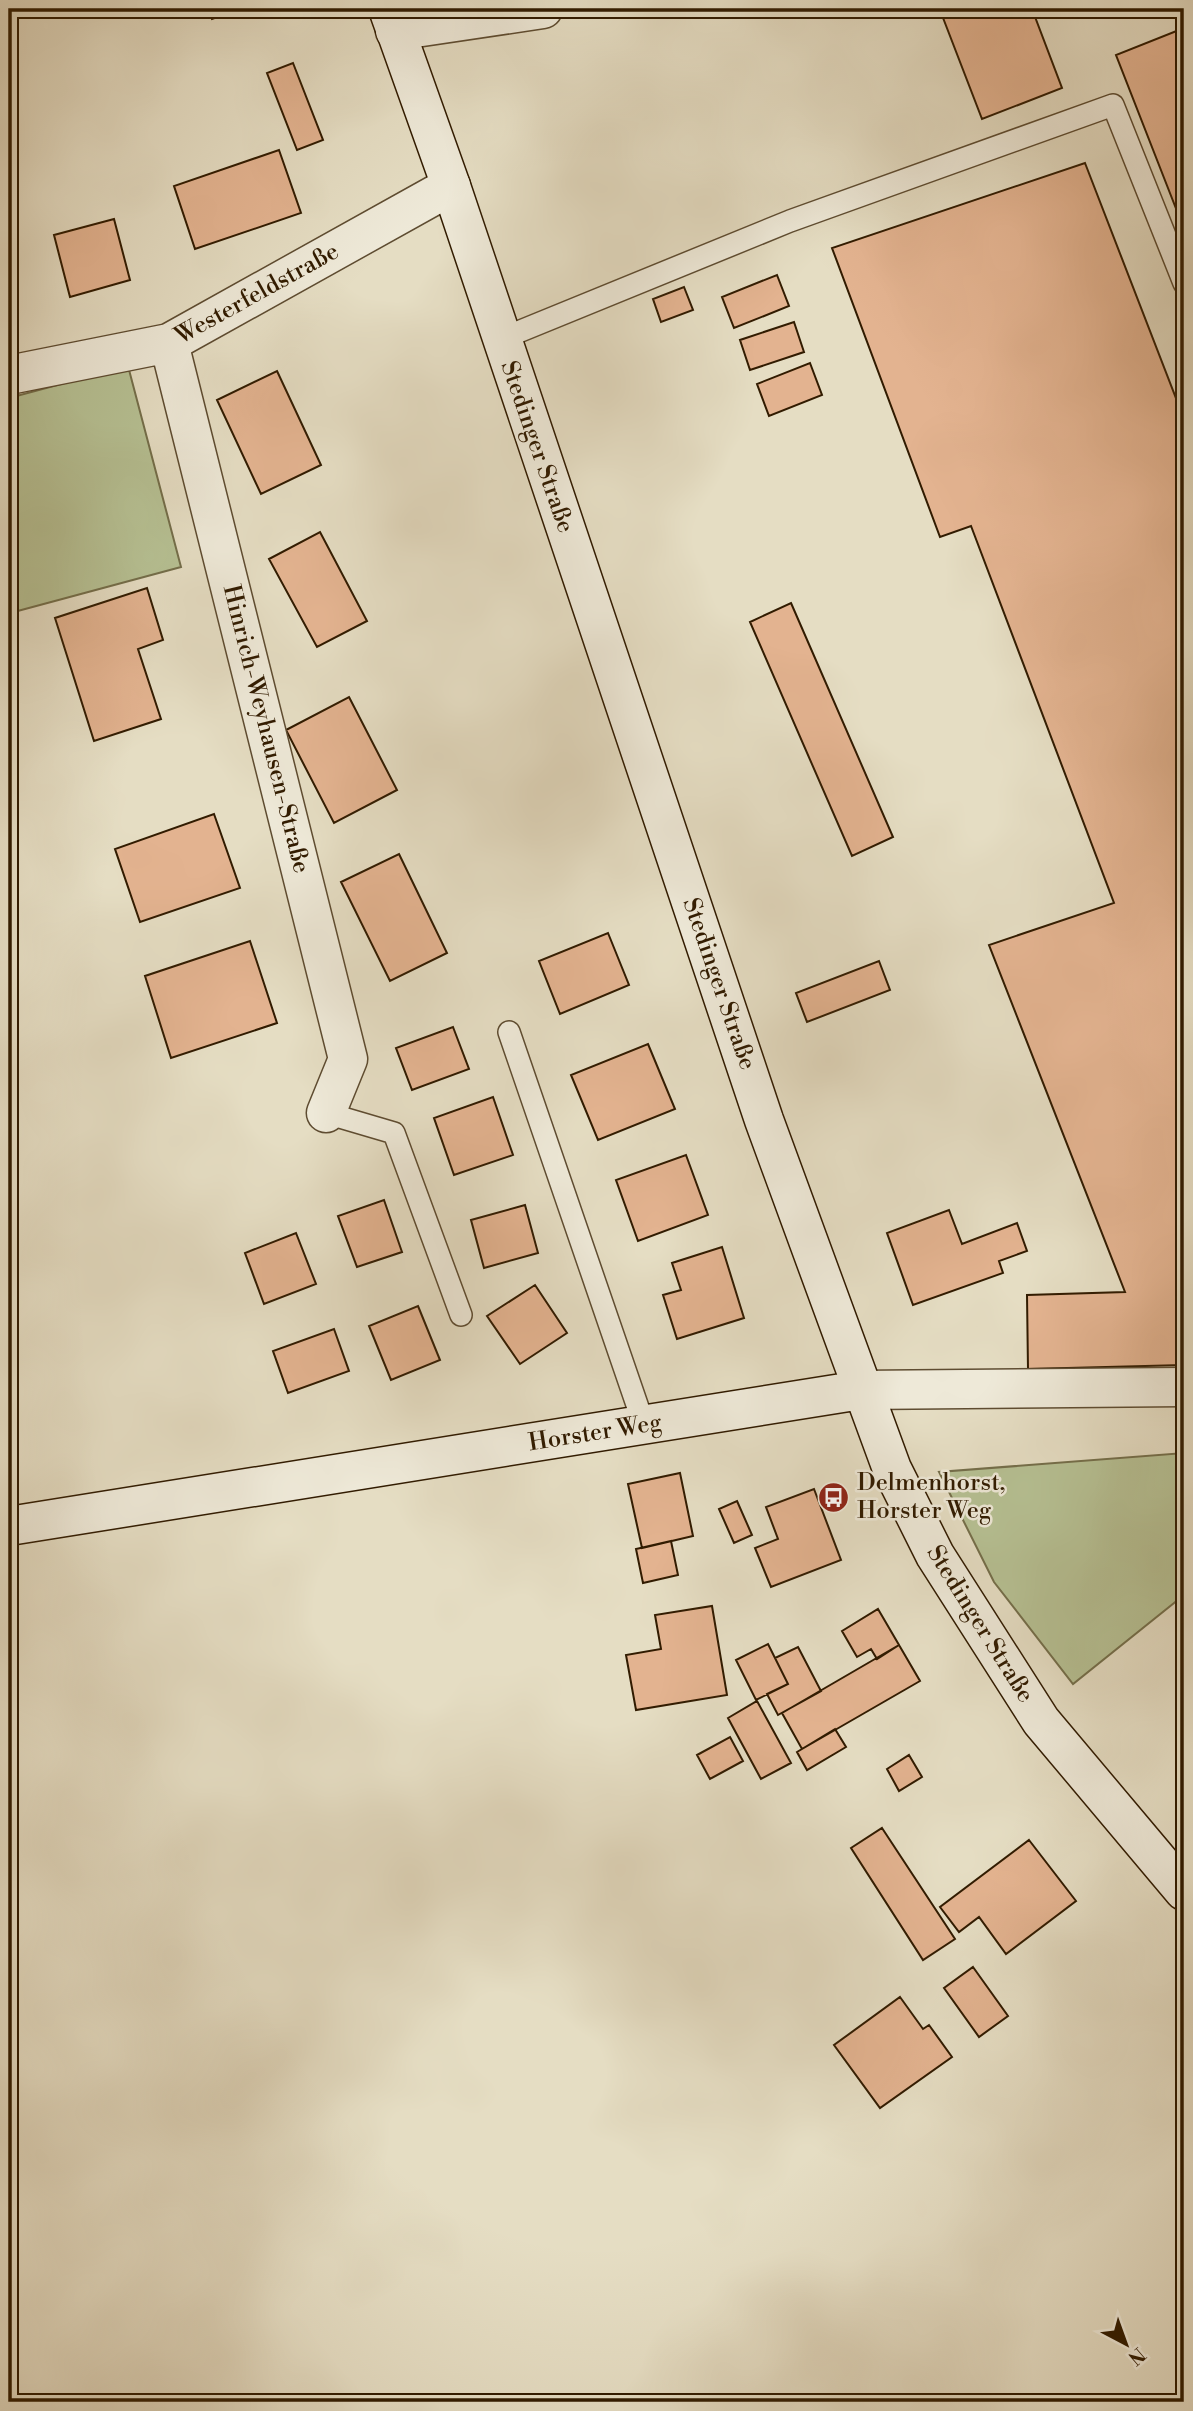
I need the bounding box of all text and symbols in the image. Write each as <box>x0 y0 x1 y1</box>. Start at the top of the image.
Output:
street label: Westerfeldstraße <box>169 237 344 352</box>
street label: Stedinger Straße <box>494 357 580 537</box>
street label: Hinrich-Weyhausen-Straße <box>216 582 316 876</box>
street label: Stedinger Straße <box>676 894 762 1074</box>
street label: Horster Weg <box>526 1408 664 1458</box>
place label: Delmenhorst, Horster Weg <box>857 1468 1005 1526</box>
bus stop icon: Delmenhorst, Horster Weg <box>817 1480 851 1514</box>
street label: Stedinger Straße <box>920 1540 1040 1708</box>
north arrow <box>1092 2310 1162 2380</box>
text: N <box>1123 2342 1150 2370</box>

